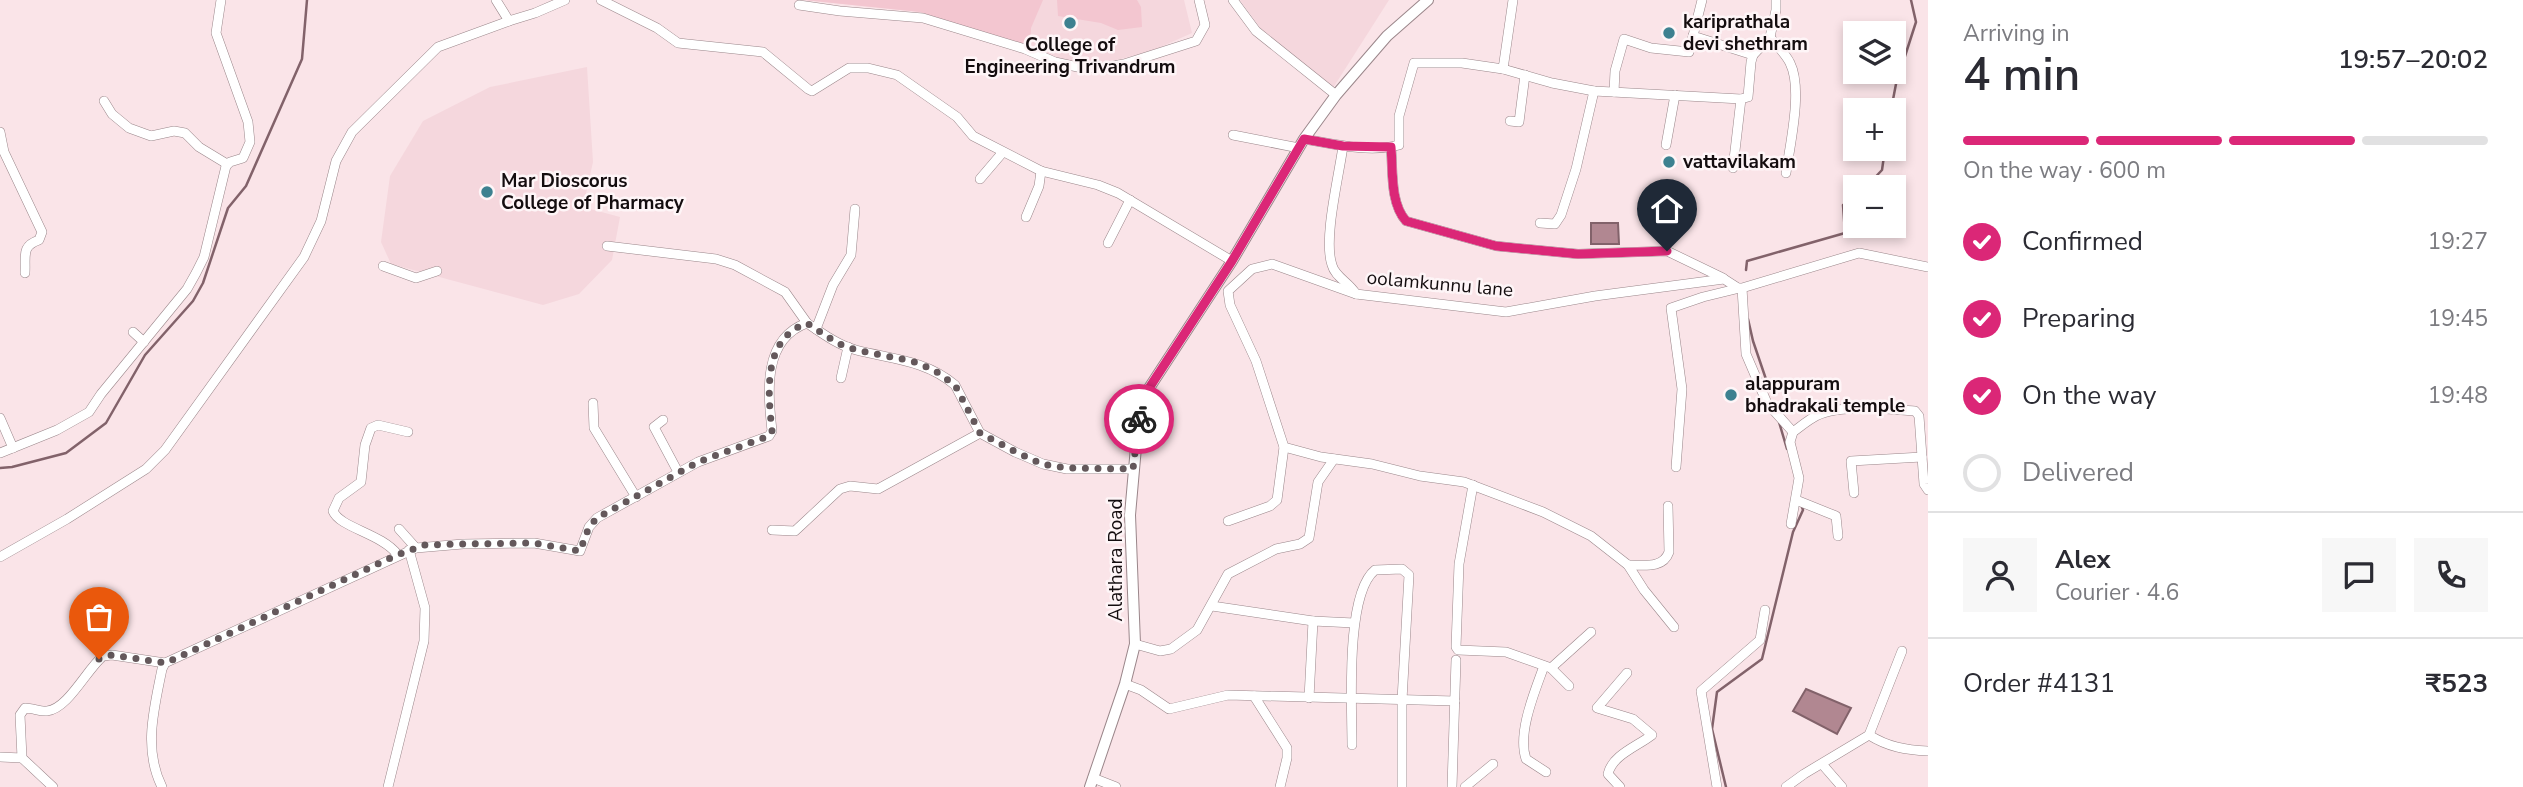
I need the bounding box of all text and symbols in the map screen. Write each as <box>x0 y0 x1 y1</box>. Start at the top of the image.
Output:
place label: kariprathala devi shethram <box>1683 9 1808 57</box>
marker: College of Engineering Trivandrum <box>1062 15 1078 31</box>
text: Arriving in <box>1963 18 2070 49</box>
map controls <box>1843 21 1906 238</box>
button: layers <box>1843 21 1906 84</box>
marker: kariprathala devi shethram <box>1661 25 1677 41</box>
place label: College of Engineering Trivandrum <box>965 32 1175 80</box>
text: 19:57–20:02 <box>2338 42 2488 77</box>
text: 4 min <box>1963 43 2080 106</box>
button: + <box>1843 98 1906 161</box>
place label: vattavilakam <box>1682 149 1796 175</box>
marker: vattavilakam <box>1661 154 1677 170</box>
text: On the way · 600 m <box>1963 155 2166 186</box>
place label: Mar Dioscorus College of Pharmacy <box>501 168 685 216</box>
button: − <box>1843 175 1906 238</box>
pin <box>1637 179 1697 251</box>
marker: Mar Dioscorus College of Pharmacy <box>479 184 495 200</box>
icon: home <box>1648 190 1686 228</box>
icon: check <box>1963 223 2001 261</box>
text: Confirmed <box>2022 224 2143 259</box>
text: 19:27 <box>2428 226 2488 257</box>
street label: oolamkunnu lane <box>1366 265 1514 303</box>
icon: check <box>1963 300 2001 338</box>
text: Preparing <box>2022 301 2135 336</box>
text: 19:45 <box>2428 303 2488 334</box>
place label: alappuram bhadrakali temple <box>1745 371 1905 419</box>
icon: check <box>1963 377 2001 415</box>
text: On the way <box>2022 378 2156 413</box>
text: 19:48 <box>2428 380 2488 411</box>
courier <box>1104 384 1174 454</box>
marker: alappuram bhadrakali temple <box>1723 387 1739 403</box>
icon: bike <box>1120 400 1158 438</box>
text: Delivered <box>2022 455 2134 490</box>
street label: Alathara Road <box>1103 499 1129 621</box>
button: person <box>1963 538 2037 612</box>
button: chat <box>2322 538 2396 612</box>
button: phone <box>2414 538 2488 612</box>
text: Alex <box>2055 542 2111 577</box>
text: Courier · 4.6 <box>2055 577 2179 608</box>
pin <box>69 587 129 659</box>
icon: bag <box>80 598 118 636</box>
text: Order #4131 <box>1963 666 2115 701</box>
text: ₹523 <box>2426 666 2488 701</box>

